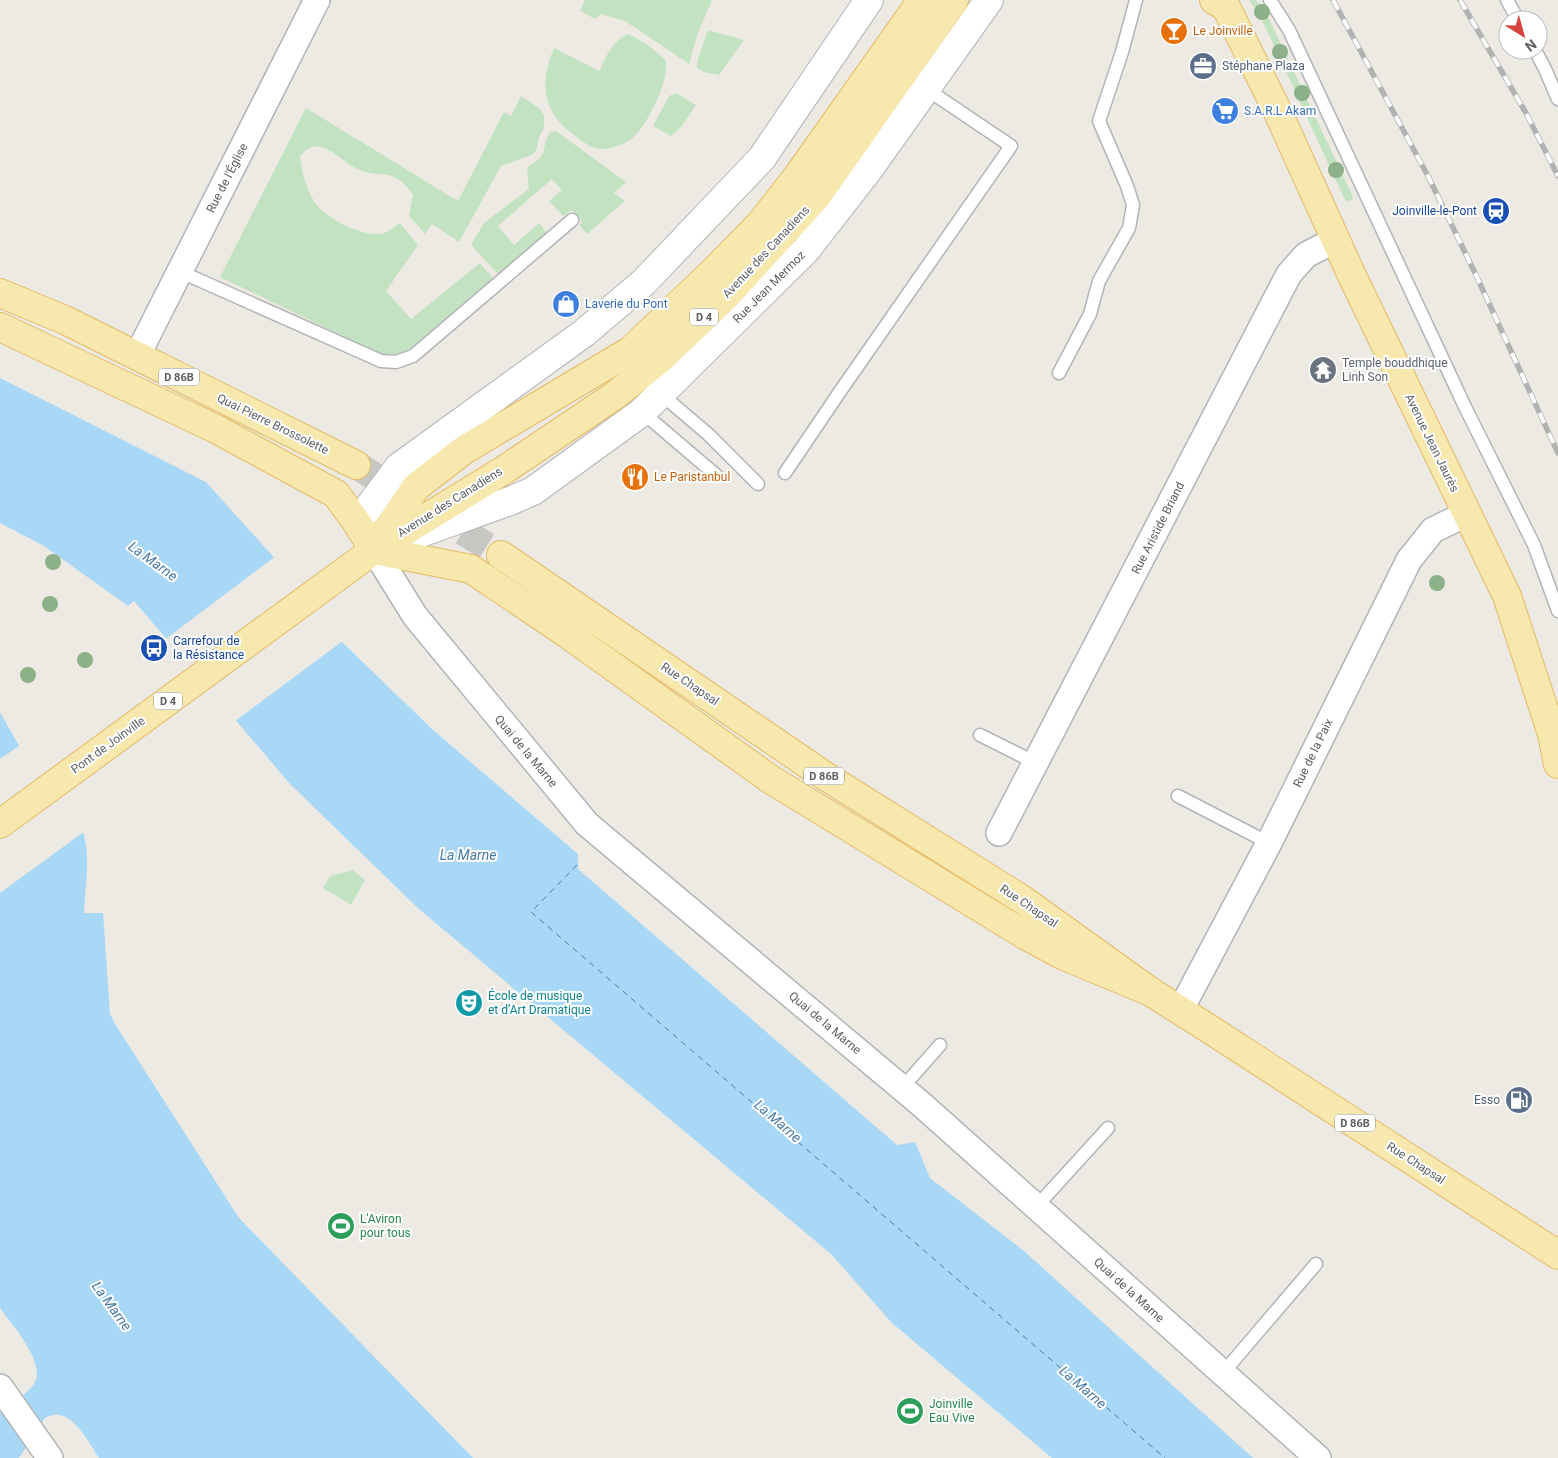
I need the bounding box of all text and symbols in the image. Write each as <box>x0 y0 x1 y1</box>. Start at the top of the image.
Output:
north arrow <box>1498 10 1548 60</box>
bar icon: Le Joinville <box>1159 16 1189 46</box>
place label: Le Joinville <box>1193 24 1253 38</box>
text: N <box>1522 36 1540 55</box>
office icon: Stéphane Plaza <box>1188 51 1218 81</box>
place label: Stéphane Plaza <box>1222 59 1305 73</box>
supermarket icon: S.A.R.L Akam <box>1210 96 1240 126</box>
place label: S.A.R.L Akam <box>1244 104 1316 118</box>
street label: Rue de l'Église <box>203 140 251 215</box>
station icon: Joinville-le-Pont <box>1481 196 1511 226</box>
street label: Avenue des Canadiens <box>720 203 812 301</box>
place label: Joinville-le-Pont <box>1392 204 1477 218</box>
street label: Rue Jean Mermoz <box>730 248 808 326</box>
shop icon: Laverie du Pont <box>551 289 581 319</box>
place label: Laverie du Pont <box>585 297 668 311</box>
road number: D 4 <box>690 308 718 326</box>
temple icon: Temple bouddhique Linh Son <box>1308 355 1338 385</box>
place label: Temple bouddhique Linh Son <box>1342 356 1448 384</box>
road number: D 86B <box>159 368 199 386</box>
street label: Quai Pierre Brossolette <box>215 391 331 457</box>
street label: Avenue Jean Jaurès <box>1402 392 1462 494</box>
restaurant icon: Le Paristanbul <box>620 462 650 492</box>
street label: Avenue des Canadiens <box>395 464 505 540</box>
place label: Le Paristanbul <box>654 470 730 484</box>
street label: Rue Aristide Briand <box>1129 480 1187 576</box>
water label: La Marne <box>125 538 181 584</box>
bus stop icon: Carrefour de la Résistance <box>139 633 169 663</box>
place label: Carrefour de la Résistance <box>173 634 244 662</box>
street label: Rue Chapsal <box>658 660 722 708</box>
road number: D 4 <box>154 692 182 709</box>
street label: Quai de la Marne <box>492 712 560 790</box>
street label: Pont de Joinville <box>68 713 148 777</box>
street label: Rue de la Paix <box>1290 716 1336 790</box>
road number: D 86B <box>804 768 844 784</box>
water label: La Marne <box>440 847 496 863</box>
street label: Rue Chapsal <box>997 882 1061 930</box>
theatre icon: École de musique et d’Art Dramatique <box>454 988 484 1018</box>
place label: École de musique et d’Art Dramatique <box>488 988 591 1017</box>
street label: Quai de la Marne <box>786 989 864 1057</box>
fuel station icon: Esso <box>1504 1085 1534 1115</box>
place label: Esso <box>1474 1093 1500 1107</box>
water label: La Marne <box>751 1096 805 1146</box>
road number: D 86B <box>1335 1114 1375 1132</box>
street label: Rue Chapsal <box>1384 1139 1448 1187</box>
sports icon: L'Aviron pour tous <box>326 1211 356 1241</box>
place label: L'Aviron pour tous <box>360 1212 411 1240</box>
street label: Quai de la Marne <box>1091 1255 1167 1325</box>
water label: La Marne <box>89 1278 135 1334</box>
water label: La Marne <box>1056 1362 1110 1412</box>
sports icon: Joinville Eau Vive <box>895 1396 925 1426</box>
place label: Joinville Eau Vive <box>929 1397 975 1425</box>

